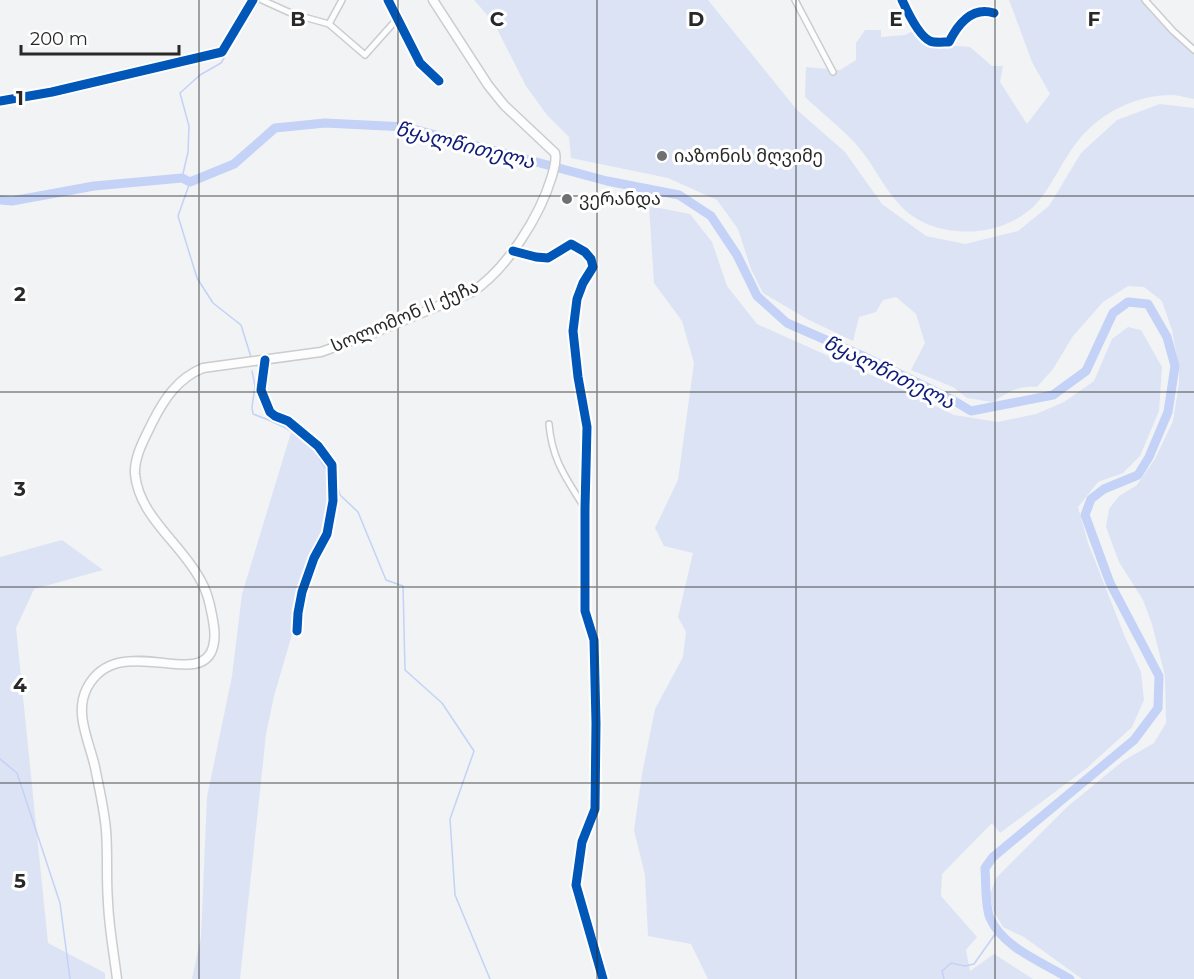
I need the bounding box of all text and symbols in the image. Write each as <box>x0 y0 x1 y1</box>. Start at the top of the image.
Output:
text: B <box>290 7 306 31</box>
text: C <box>490 7 505 31</box>
text: D <box>688 7 704 31</box>
text: E <box>889 7 903 31</box>
text: F <box>1088 7 1101 31</box>
scale bar <box>21 18 178 56</box>
text: 200 m <box>30 28 88 50</box>
text: 1 <box>16 86 24 110</box>
water label: წყალწითელა <box>393 116 538 174</box>
place label: იაზონის მღვიმე <box>674 145 823 167</box>
marker: იაზონის მღვიმე <box>655 149 669 163</box>
place label: ვერანდა <box>579 188 661 210</box>
marker: ვერანდა <box>560 192 574 206</box>
street label: სოლომონ II ქუჩა <box>328 275 482 357</box>
text: 2 <box>14 282 26 306</box>
water label: წყალწითელა <box>820 330 959 414</box>
text: 3 <box>13 477 26 501</box>
text: 4 <box>13 673 27 697</box>
text: 5 <box>14 869 26 893</box>

